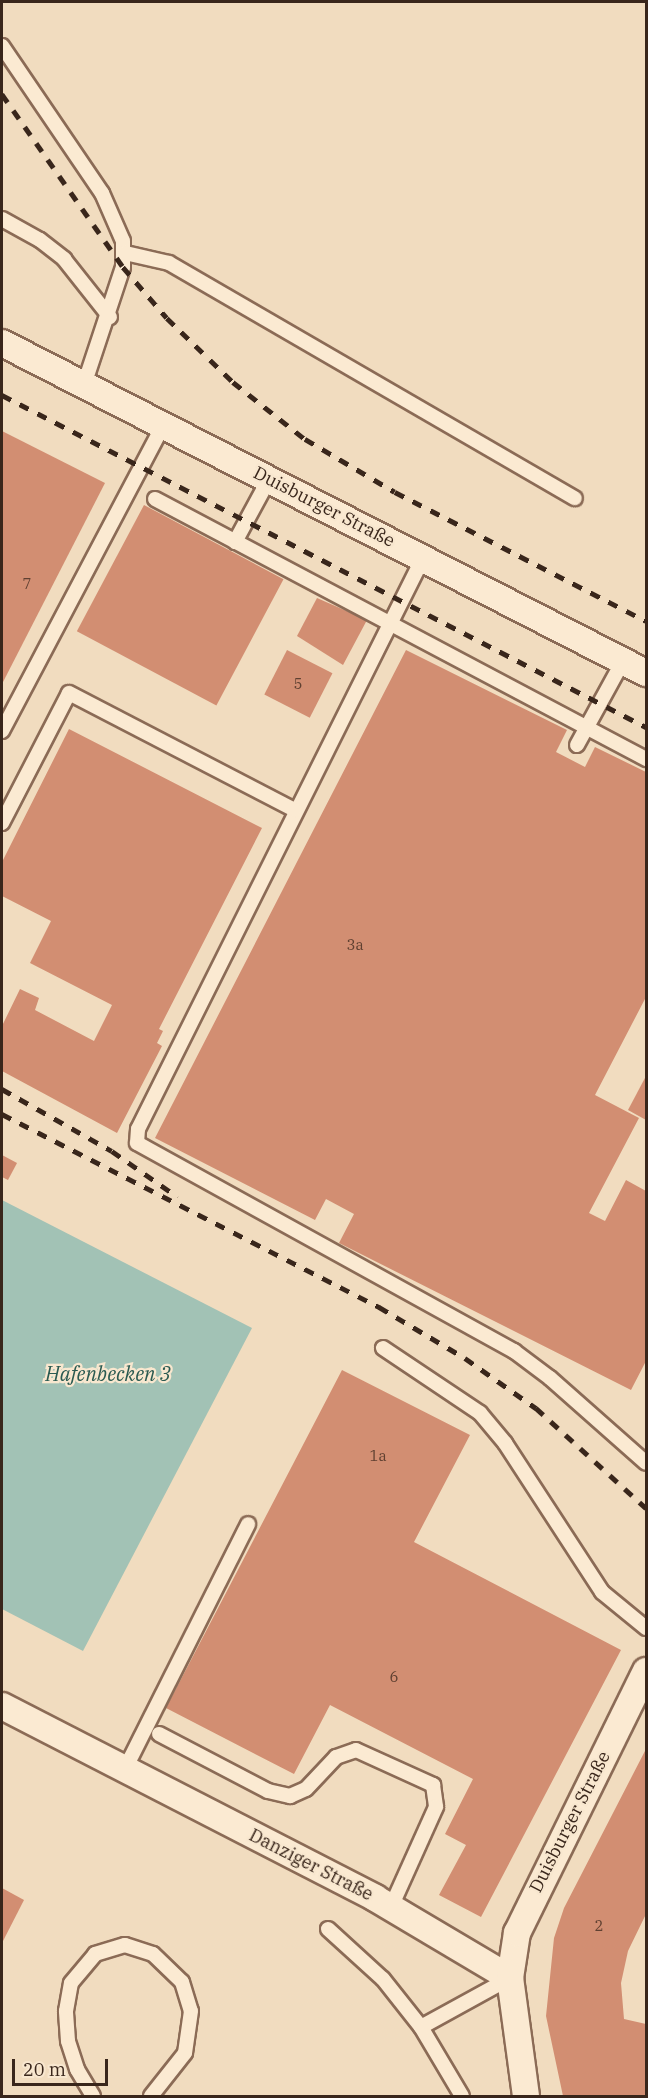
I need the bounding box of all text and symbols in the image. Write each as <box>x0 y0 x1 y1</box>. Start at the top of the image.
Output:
street label: Duisburger Straße <box>250 462 398 552</box>
house number: 7 <box>23 575 31 593</box>
house number: 5 <box>294 675 302 693</box>
house number: 3a <box>346 936 364 954</box>
water label: Hafenbecken 3 <box>45 1361 171 1385</box>
house number: 1a <box>369 1447 387 1465</box>
house number: 6 <box>390 1668 398 1686</box>
street label: Duisburger Straße <box>525 1748 615 1896</box>
street label: Danziger Straße <box>245 1824 377 1906</box>
house number: 2 <box>595 1917 603 1935</box>
scale bar <box>15 2047 111 2085</box>
text: 20 m <box>23 2058 66 2081</box>

